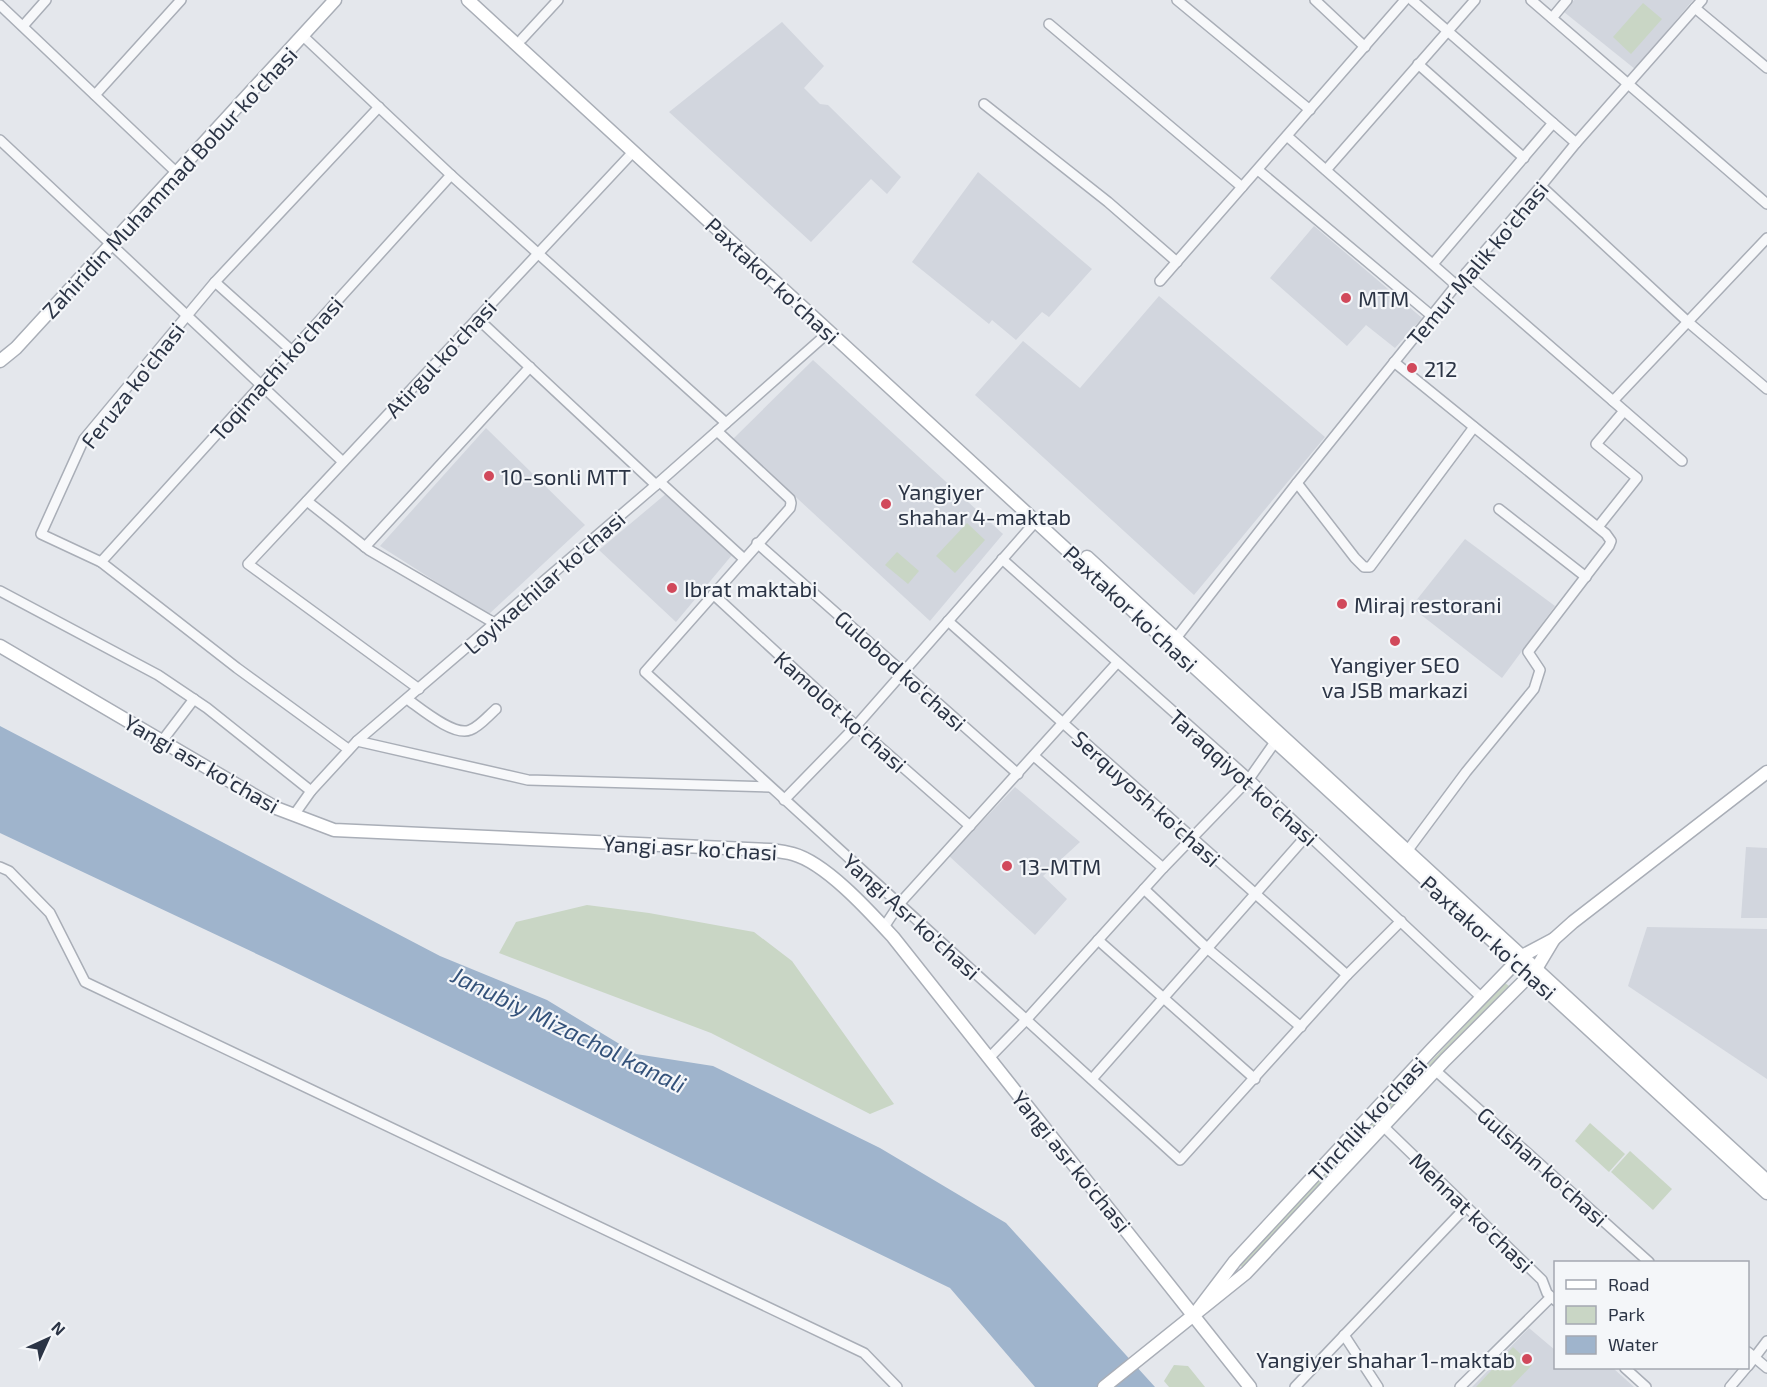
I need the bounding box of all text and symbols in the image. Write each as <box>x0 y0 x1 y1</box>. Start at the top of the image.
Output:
street label: Zahiridin Muhammad Bobur ko'chasi <box>36 41 302 323</box>
street label: Temur Malik ko'chasi <box>1401 176 1553 350</box>
street label: Paxtakor ko'chasi <box>701 211 845 349</box>
place label: MTM <box>1358 285 1409 311</box>
street label: Toqimachi ko'chasi <box>204 290 348 446</box>
marker: MTM <box>1339 291 1353 305</box>
street label: Atirgul ko'chasi <box>379 294 501 422</box>
street label: Feruza ko'chasi <box>75 317 189 453</box>
place label: 212 <box>1424 355 1457 381</box>
marker: 212 <box>1405 361 1419 375</box>
place label: 10-sonli MTT <box>501 463 631 489</box>
marker: 10-sonli MTT <box>482 469 496 483</box>
place label: Yangiyer shahar 4-maktab <box>898 478 1071 529</box>
marker: Yangiyer shahar 4-maktab <box>879 497 893 511</box>
street label: Loyixachilar ko'chasi <box>458 505 630 659</box>
street label: Paxtakor ko'chasi <box>1059 539 1203 677</box>
place label: Ibrat maktabi <box>684 575 818 601</box>
marker: Ibrat maktabi <box>665 581 679 595</box>
place label: Miraj restorani <box>1354 591 1502 618</box>
marker: Miraj restorani <box>1335 597 1349 611</box>
street label: Gulobod ko'chasi <box>830 604 972 736</box>
marker: Yangiyer SEO va JSB markazi <box>1388 634 1402 648</box>
street label: Kamolot ko'chasi <box>770 645 912 777</box>
place label: Yangiyer SEO va JSB markazi <box>1322 651 1468 702</box>
street label: Taraqqiyot ko'chasi <box>1164 703 1324 851</box>
street label: Yangi asr ko'chasi <box>120 708 284 818</box>
street label: Serquyosh ko'chasi <box>1068 725 1226 871</box>
street label: Yangi asr ko'chasi <box>602 829 778 865</box>
street label: Yangi Asr ko'chasi <box>838 848 986 984</box>
place label: 13-MTM <box>1019 853 1101 879</box>
marker: 13-MTM <box>1000 859 1014 873</box>
street label: Paxtakor ko'chasi <box>1416 869 1562 1005</box>
water label: Janubiy Mizachol kanali <box>446 959 691 1099</box>
street label: Tinchlik ko'chasi <box>1302 1051 1432 1187</box>
street label: Yangi asr ko'chasi <box>1007 1085 1137 1237</box>
street label: Gulshan ko'chasi <box>1473 1101 1613 1231</box>
street label: Mehnat ko'chasi <box>1405 1147 1539 1277</box>
legend <box>1554 1261 1749 1369</box>
text: Road <box>1608 1273 1649 1295</box>
text: Park <box>1608 1303 1645 1325</box>
north arrow <box>18 1309 78 1369</box>
text: N <box>48 1317 70 1339</box>
text: Water <box>1608 1333 1658 1355</box>
place label: Yangiyer shahar 1-maktab <box>1256 1346 1515 1372</box>
marker: Yangiyer shahar 1-maktab <box>1520 1352 1534 1366</box>

